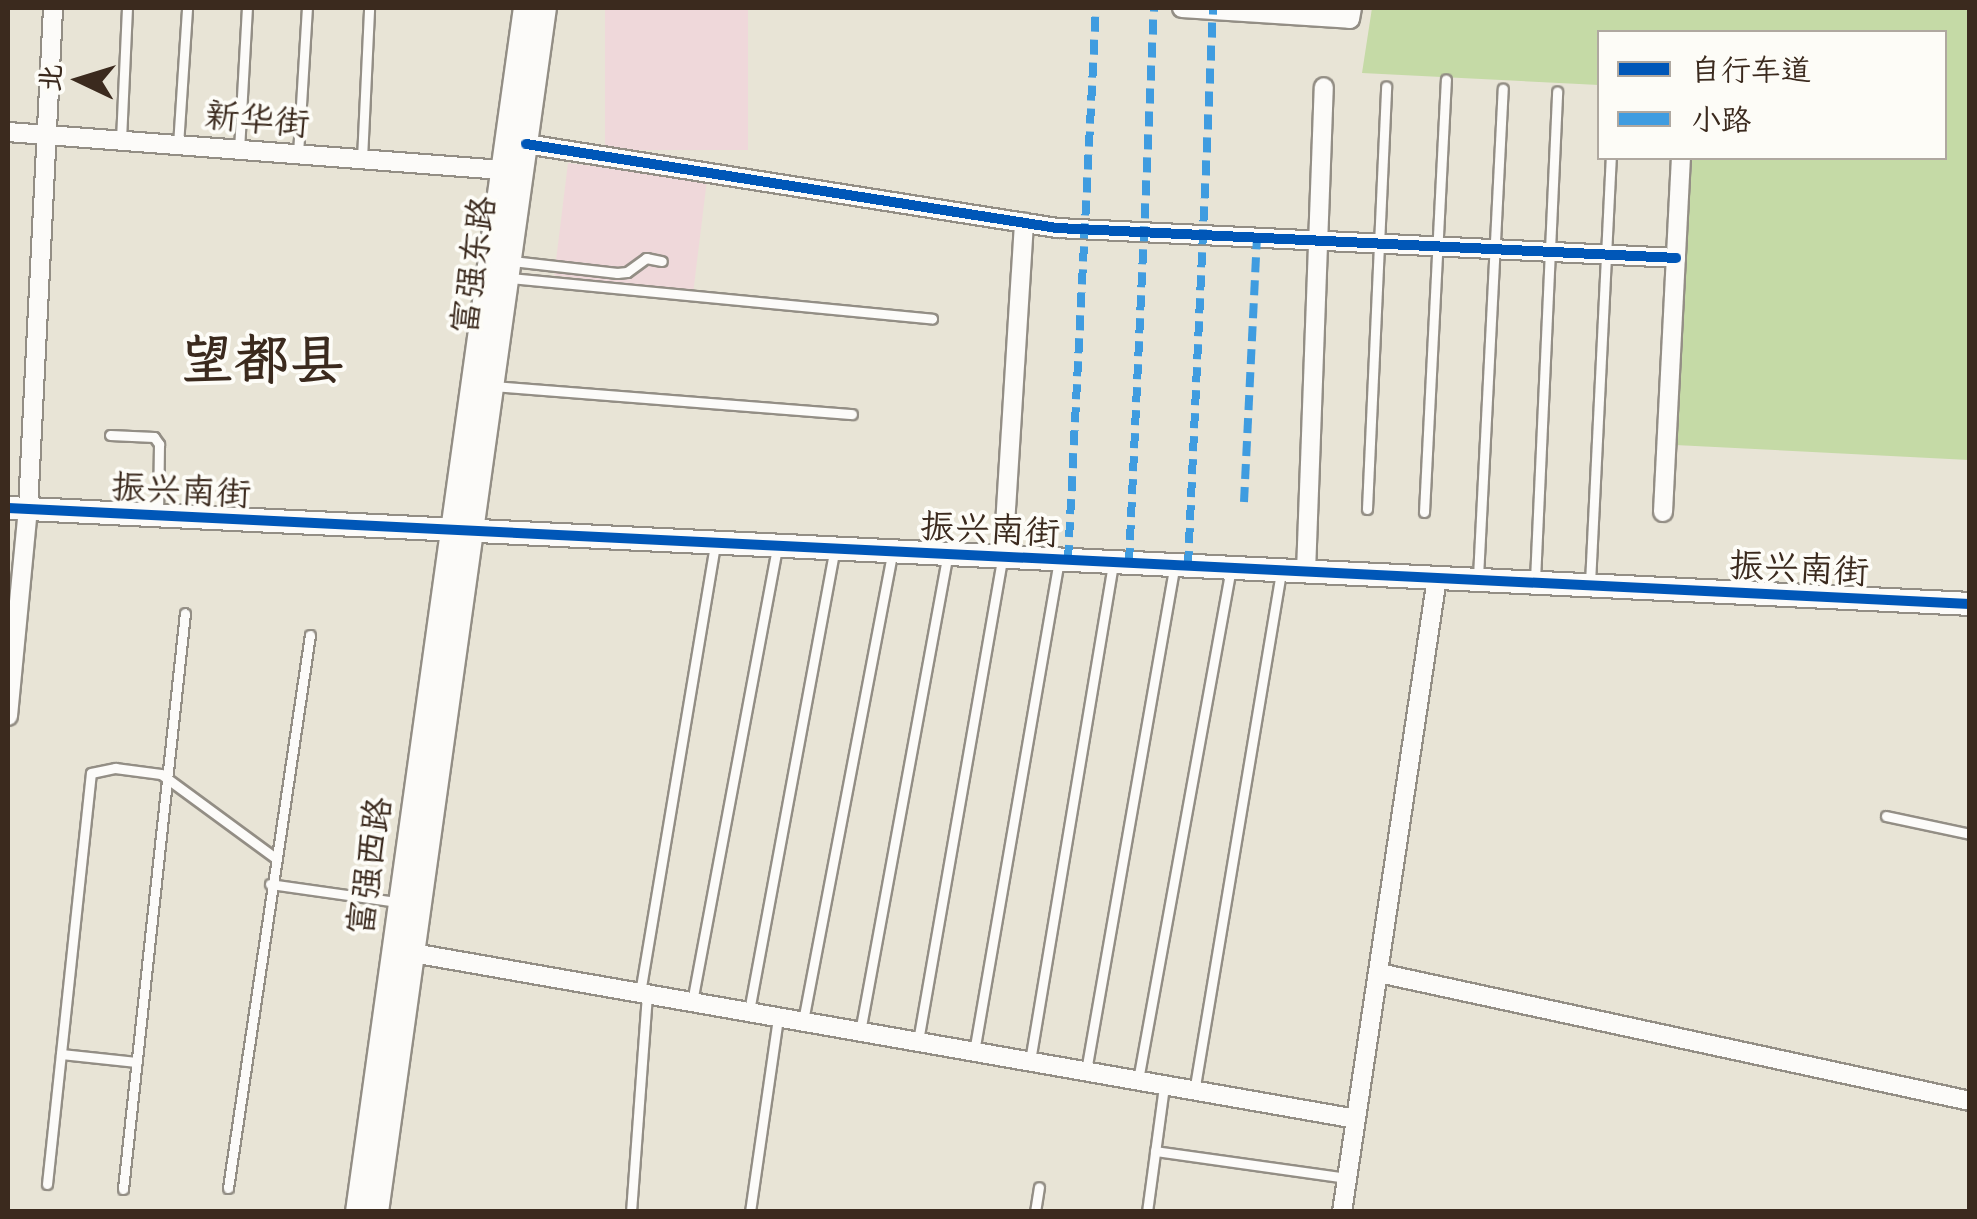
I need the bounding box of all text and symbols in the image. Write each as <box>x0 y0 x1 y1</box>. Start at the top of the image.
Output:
north arrow <box>30 30 130 130</box>
legend <box>1597 30 1947 160</box>
text: 自行车道 <box>1691 49 1811 90</box>
text: 北 <box>30 63 70 93</box>
street label: 新华街 <box>203 94 311 144</box>
text: 小路 <box>1691 99 1751 140</box>
street label: 富强东路 <box>442 193 504 337</box>
district label: 望都县 <box>180 327 344 393</box>
street label: 振兴南街 <box>110 465 252 515</box>
street label: 振兴南街 <box>919 504 1061 554</box>
street label: 振兴南街 <box>1728 543 1870 593</box>
street label: 富强西路 <box>338 794 400 938</box>

